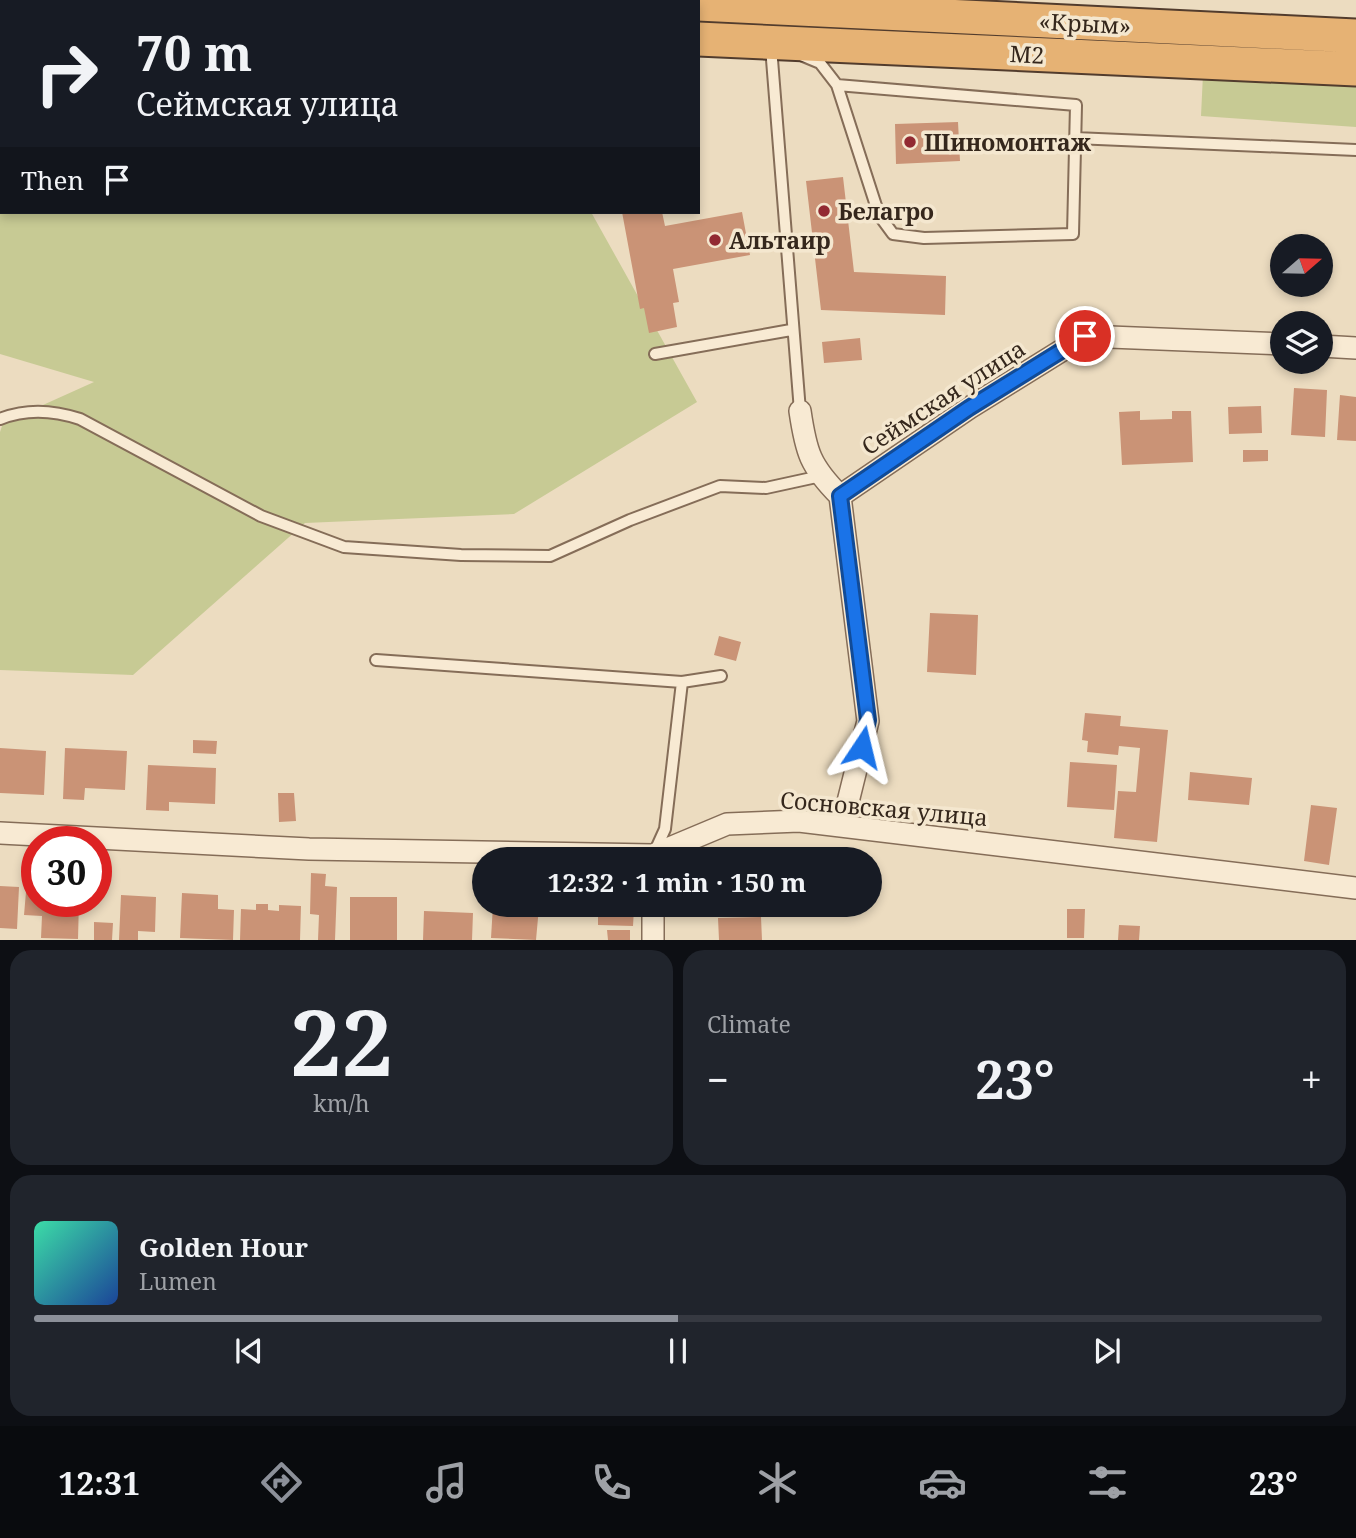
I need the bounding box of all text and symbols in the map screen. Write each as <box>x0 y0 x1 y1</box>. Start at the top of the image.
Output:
street label: «Крым» <box>1038 5 1132 41</box>
text: 70 m <box>136 19 252 85</box>
icon: right <box>21 28 112 119</box>
street label: М2 <box>1009 37 1045 71</box>
text: Сеймская улица <box>136 82 399 125</box>
place label: Шиномонтаж <box>924 126 1092 158</box>
marker: Шиномонтаж <box>902 134 918 150</box>
icon: arrive <box>98 161 136 199</box>
text: Then <box>21 162 84 198</box>
place label: Белагро <box>838 195 934 227</box>
marker: Белагро <box>816 203 832 219</box>
place label: Альтаир <box>729 224 831 256</box>
marker: Альтаир <box>707 232 723 248</box>
north arrow <box>1270 234 1334 298</box>
map controls <box>1270 234 1333 374</box>
pin <box>1055 306 1115 366</box>
button: layers <box>1270 311 1333 374</box>
icon: arrive <box>1066 317 1104 355</box>
street label: Сеймская улица <box>855 332 1031 462</box>
position arrow <box>825 710 899 784</box>
street label: Сосновская улица <box>779 783 989 833</box>
speed limit sign: 30 <box>21 826 112 917</box>
text: 12:32 · 1 min · 150 m <box>547 864 807 900</box>
text: 22 <box>290 979 393 1103</box>
text: Climate <box>707 1008 791 1040</box>
text: 23° <box>975 1043 1055 1114</box>
text: − <box>707 1053 729 1105</box>
text: + <box>1301 1053 1322 1105</box>
text: km/h <box>313 1087 370 1119</box>
text: Golden Hour <box>139 1229 308 1265</box>
text: Lumen <box>139 1265 217 1297</box>
icon: previous <box>230 1332 268 1370</box>
icon: pause <box>659 1332 697 1370</box>
icon: next <box>1088 1332 1126 1370</box>
icon: directions <box>257 1458 306 1507</box>
icon: music <box>422 1458 471 1507</box>
icon: phone <box>587 1458 636 1507</box>
icon: climate <box>753 1458 802 1507</box>
icon: car <box>918 1458 967 1507</box>
icon: filters <box>1083 1458 1132 1507</box>
text: 12:31 <box>58 1461 140 1504</box>
text: 23° <box>1249 1461 1298 1504</box>

